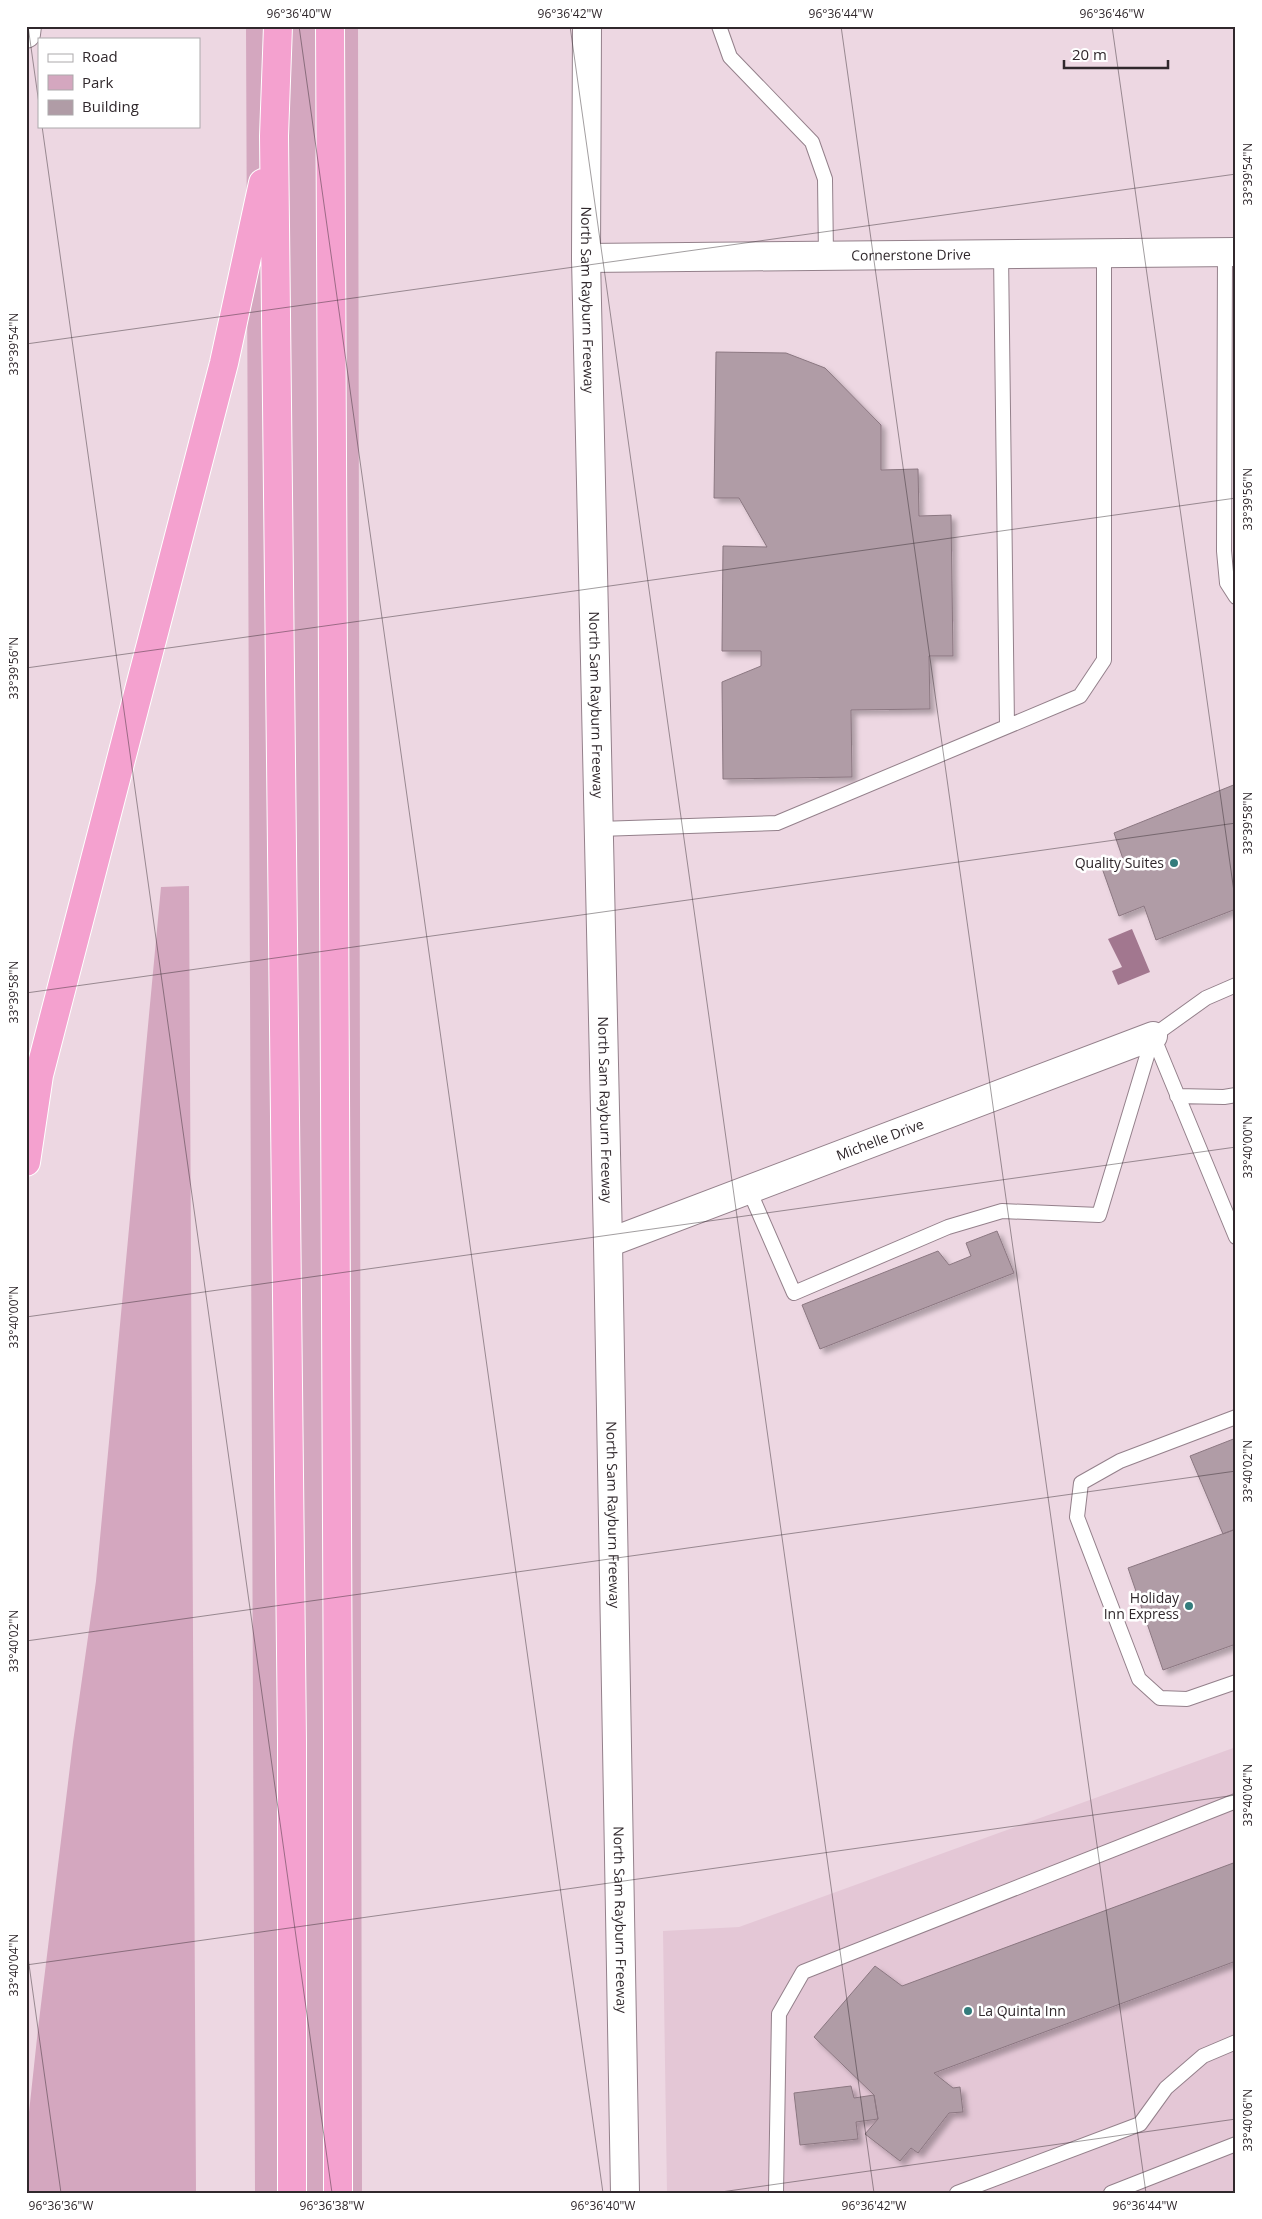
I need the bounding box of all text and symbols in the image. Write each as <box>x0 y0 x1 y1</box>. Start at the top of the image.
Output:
text: 96°36'40"W <box>267 5 331 22</box>
text: 96°36'42"W <box>538 5 602 22</box>
text: 96°36'44"W <box>809 5 873 22</box>
text: 96°36'46"W <box>1080 5 1144 22</box>
legend <box>38 38 200 128</box>
scale bar <box>1064 38 1168 70</box>
text: 20 m <box>1072 44 1107 64</box>
text: Road <box>82 46 118 66</box>
text: Park <box>82 72 113 92</box>
text: Building <box>82 96 139 116</box>
text: 33°39'54"N <box>1239 143 1256 205</box>
street label: North Sam Rayburn Freeway <box>577 206 599 395</box>
street label: Cornerstone Drive <box>851 244 971 265</box>
text: 33°39'54"N <box>5 313 22 375</box>
text: 33°39'56"N <box>1239 468 1256 530</box>
street label: North Sam Rayburn Freeway <box>585 611 608 800</box>
text: 33°39'56"N <box>5 637 22 699</box>
text: 33°39'58"N <box>1239 792 1256 854</box>
place label: Quality Suites <box>1075 853 1164 872</box>
marker: Quality Suites <box>1168 857 1180 869</box>
text: 33°39'58"N <box>5 961 22 1023</box>
street label: North Sam Rayburn Freeway <box>594 1016 617 1204</box>
street label: Michelle Drive <box>833 1114 926 1164</box>
text: 33°40'00"N <box>1239 1116 1256 1178</box>
text: 33°40'00"N <box>5 1286 22 1348</box>
street label: North Sam Rayburn Freeway <box>602 1421 625 1609</box>
text: 33°40'02"N <box>1239 1440 1256 1502</box>
place label: Holiday Inn Express <box>1104 1588 1180 1623</box>
marker: Holiday Inn Express <box>1183 1600 1195 1612</box>
text: 33°40'02"N <box>5 1610 22 1672</box>
text: 33°40'04"N <box>1239 1764 1256 1826</box>
street label: North Sam Rayburn Freeway <box>609 1826 632 2014</box>
text: 33°40'04"N <box>5 1934 22 1996</box>
place label: La Quinta Inn <box>978 2001 1066 2020</box>
marker: La Quinta Inn <box>962 2005 974 2017</box>
text: 33°40'06"N <box>1239 2089 1256 2151</box>
text: 96°36'36"W <box>29 2197 93 2214</box>
text: 96°36'38"W <box>300 2197 364 2214</box>
text: 96°36'40"W <box>571 2197 635 2214</box>
text: 96°36'42"W <box>842 2197 906 2214</box>
text: 96°36'44"W <box>1113 2197 1177 2214</box>

